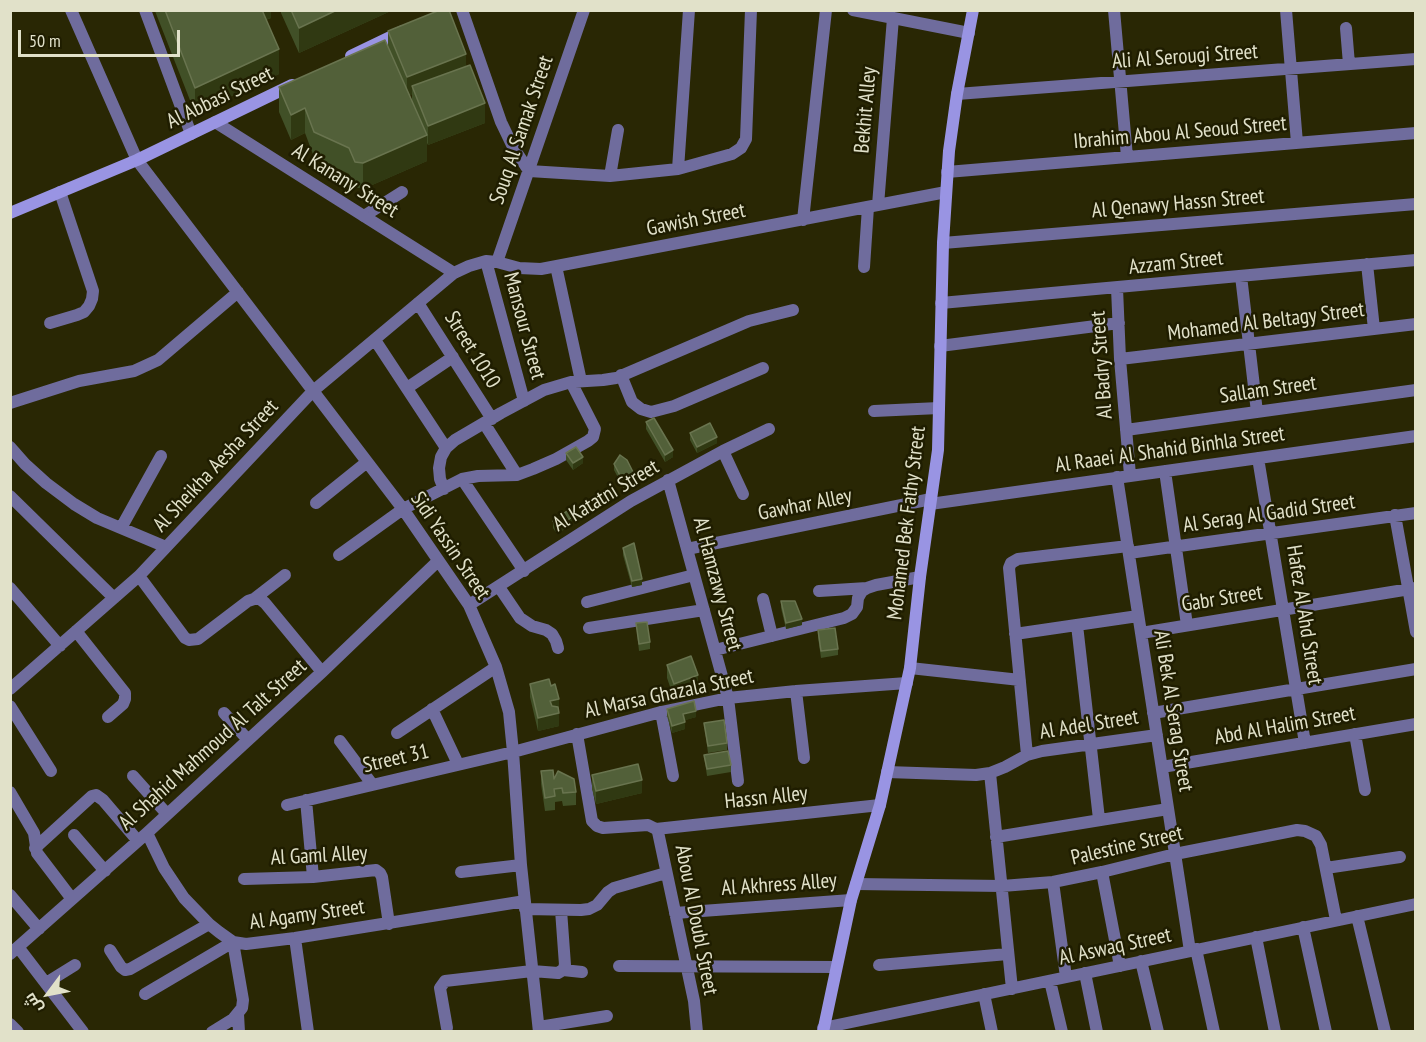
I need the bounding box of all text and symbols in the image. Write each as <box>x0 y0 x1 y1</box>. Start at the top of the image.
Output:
scale bar <box>21 18 183 56</box>
text: 50 m <box>29 29 61 52</box>
street label: Ali Al Serougi Street <box>1111 39 1259 75</box>
street label: Souq Al Samak Street <box>485 52 559 208</box>
street label: Al Abbasi Street <box>163 61 277 135</box>
street label: Bekhit Alley <box>850 66 882 154</box>
street label: Ibrahim Abou Al Seoud Street <box>1072 111 1288 155</box>
street label: Al Kanany Street <box>287 138 403 224</box>
street label: Al Qenawy Hassn Street <box>1091 184 1265 224</box>
street label: Gawish Street <box>645 198 747 242</box>
street label: Azzam Street <box>1128 246 1224 280</box>
street label: Mansour Street <box>498 270 550 382</box>
street label: Mohamed Al Beltagy Street <box>1166 297 1366 347</box>
street label: Street 1010 <box>439 307 505 393</box>
street label: Al Badry Street <box>1086 310 1118 420</box>
street label: Sallam Street <box>1218 371 1318 409</box>
street label: Al Sheikha Aesha Street <box>148 395 284 537</box>
street label: Al Raaei Al Shahid Binhla Street <box>1054 421 1286 479</box>
street label: Mohamed Bek Fathy Street <box>883 425 931 621</box>
street label: Al Katatni Street <box>548 454 664 538</box>
street label: Gawhar Alley <box>756 484 854 526</box>
street label: Sidi Yassin Street <box>405 487 495 605</box>
street label: Al Serag Al Gadid Street <box>1181 489 1357 539</box>
street label: Al Hamzawy Street <box>687 515 747 653</box>
street label: Hafez Al Ahd Street <box>1281 543 1327 687</box>
street label: Gabr Street <box>1180 580 1264 618</box>
street label: Ali Bek Al Serag Street <box>1148 628 1198 794</box>
street label: Al Shahid Mahmoud Al Talt Street <box>114 654 312 836</box>
street label: Al Marsa Ghazala Street <box>582 664 756 724</box>
street label: Abd Al Halim Street <box>1213 701 1357 751</box>
street label: Al Adel Street <box>1038 705 1140 745</box>
street label: Street 31 <box>361 739 431 779</box>
street label: Hassn Alley <box>723 781 809 815</box>
street label: Palestine Street <box>1069 821 1185 871</box>
street label: Al Gaml Alley <box>270 841 368 871</box>
street label: Abou Al Doubl Street <box>669 843 723 997</box>
street label: Al Akhress Alley <box>720 868 838 902</box>
street label: Al Agamy Street <box>248 894 366 936</box>
street label: Al Aswaq Street <box>1057 923 1173 971</box>
north arrow <box>18 964 78 1024</box>
text: ش <box>19 990 47 1018</box>

